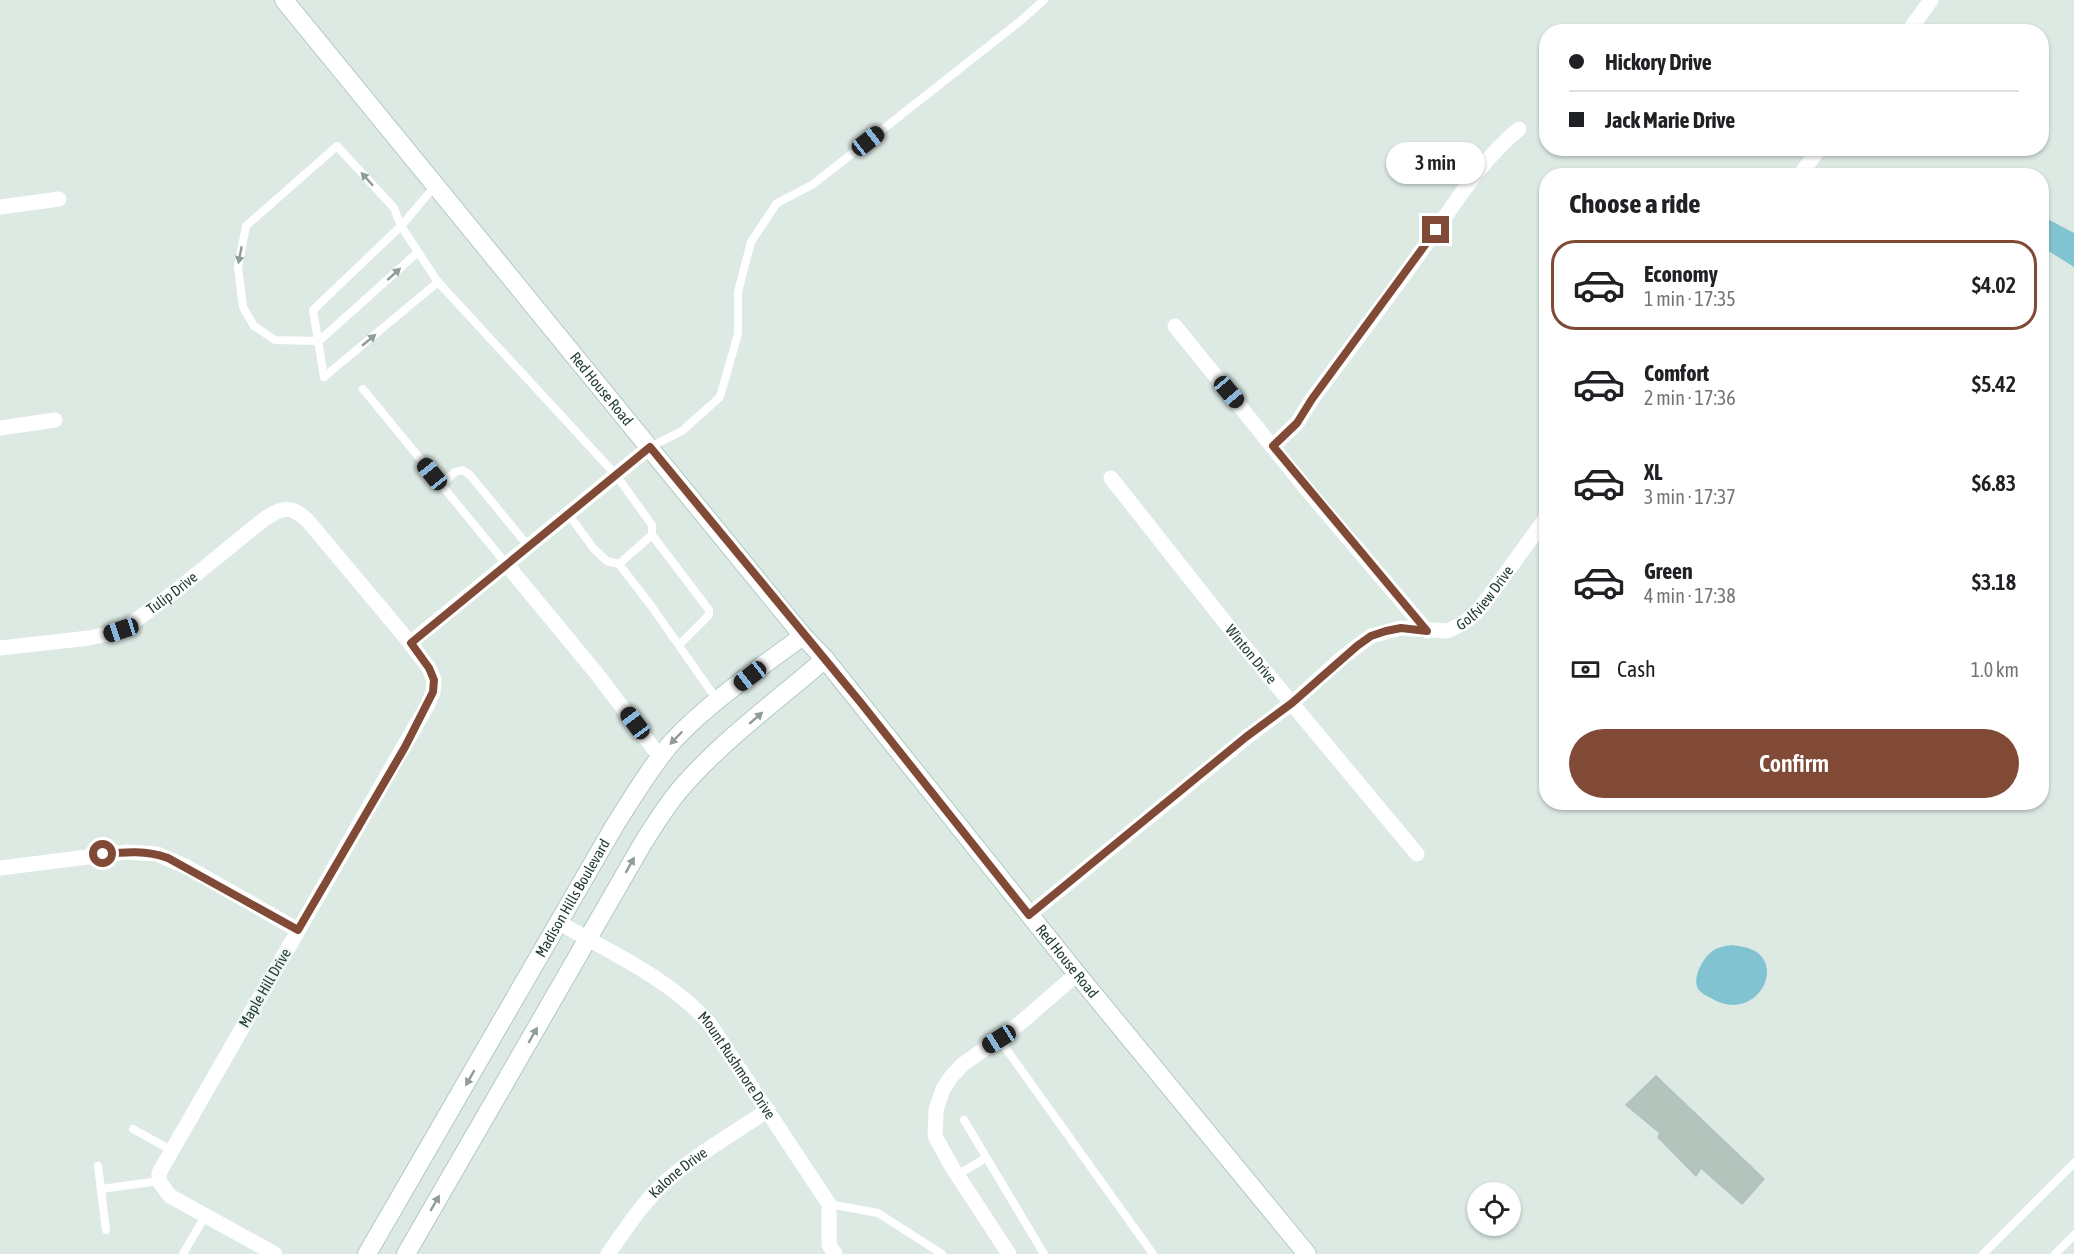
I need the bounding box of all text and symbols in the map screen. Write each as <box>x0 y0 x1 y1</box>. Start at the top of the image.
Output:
text: Hickory Drive <box>1605 49 1712 75</box>
text: Jack Marie Drive <box>1605 107 1735 133</box>
car <box>848 123 888 159</box>
callout: 3 min <box>1386 143 1486 185</box>
text: 3 min <box>1415 151 1456 174</box>
one-way arrow <box>361 172 374 187</box>
text: Choose a ride <box>1569 188 1701 219</box>
route end <box>1422 216 1449 243</box>
one-way arrow <box>235 245 244 264</box>
icon: car <box>1572 258 1626 312</box>
text: Economy <box>1644 261 1718 287</box>
one-way arrow <box>386 267 401 281</box>
text: $4.02 <box>1972 272 2016 298</box>
text: 1 min · 17:35 <box>1644 287 1736 310</box>
one-way arrow <box>361 333 377 346</box>
street label: Red House Road <box>567 349 637 429</box>
icon: car <box>1572 357 1626 411</box>
text: Comfort <box>1644 360 1709 386</box>
text: $5.42 <box>1972 371 2016 397</box>
car <box>1211 372 1247 412</box>
text: 2 min · 17:36 <box>1644 386 1736 409</box>
car <box>414 454 450 494</box>
icon: car <box>1572 456 1626 510</box>
text: XL <box>1644 459 1662 485</box>
text: $6.83 <box>1972 470 2016 496</box>
text: 3 min · 17:37 <box>1644 485 1736 508</box>
icon: car <box>1572 555 1626 609</box>
text: Green <box>1644 558 1693 584</box>
street label: Golfview Drive <box>1454 562 1517 633</box>
street label: Tulip Drive <box>143 568 201 617</box>
text: $3.18 <box>1972 569 2016 595</box>
text: 4 min · 17:38 <box>1644 584 1736 607</box>
car <box>101 616 141 644</box>
street label: Winton Drive <box>1222 621 1281 687</box>
icon: cash <box>1569 653 1602 686</box>
text: Cash <box>1617 656 1656 682</box>
car <box>730 658 770 694</box>
text: 1.0 km <box>1971 658 2019 681</box>
car <box>617 703 653 743</box>
one-way arrow <box>748 712 764 725</box>
button: Confirm <box>1569 729 2019 798</box>
one-way arrow <box>670 731 684 745</box>
street label: Madison Hills Boulevard <box>532 836 613 960</box>
route start <box>89 840 116 867</box>
one-way arrow <box>625 857 635 874</box>
street label: Red House Road <box>1033 921 1102 1001</box>
street label: Maple Hill Drive <box>235 945 294 1030</box>
street label: Mount Rushmore Drive <box>695 1008 779 1122</box>
car <box>979 1022 1019 1056</box>
one-way arrow <box>528 1026 538 1043</box>
one-way arrow <box>465 1070 476 1086</box>
street label: Kalone Drive <box>645 1143 710 1201</box>
map controls <box>1467 1182 1521 1236</box>
button: locate <box>1467 1182 1521 1236</box>
one-way arrow <box>430 1195 441 1211</box>

